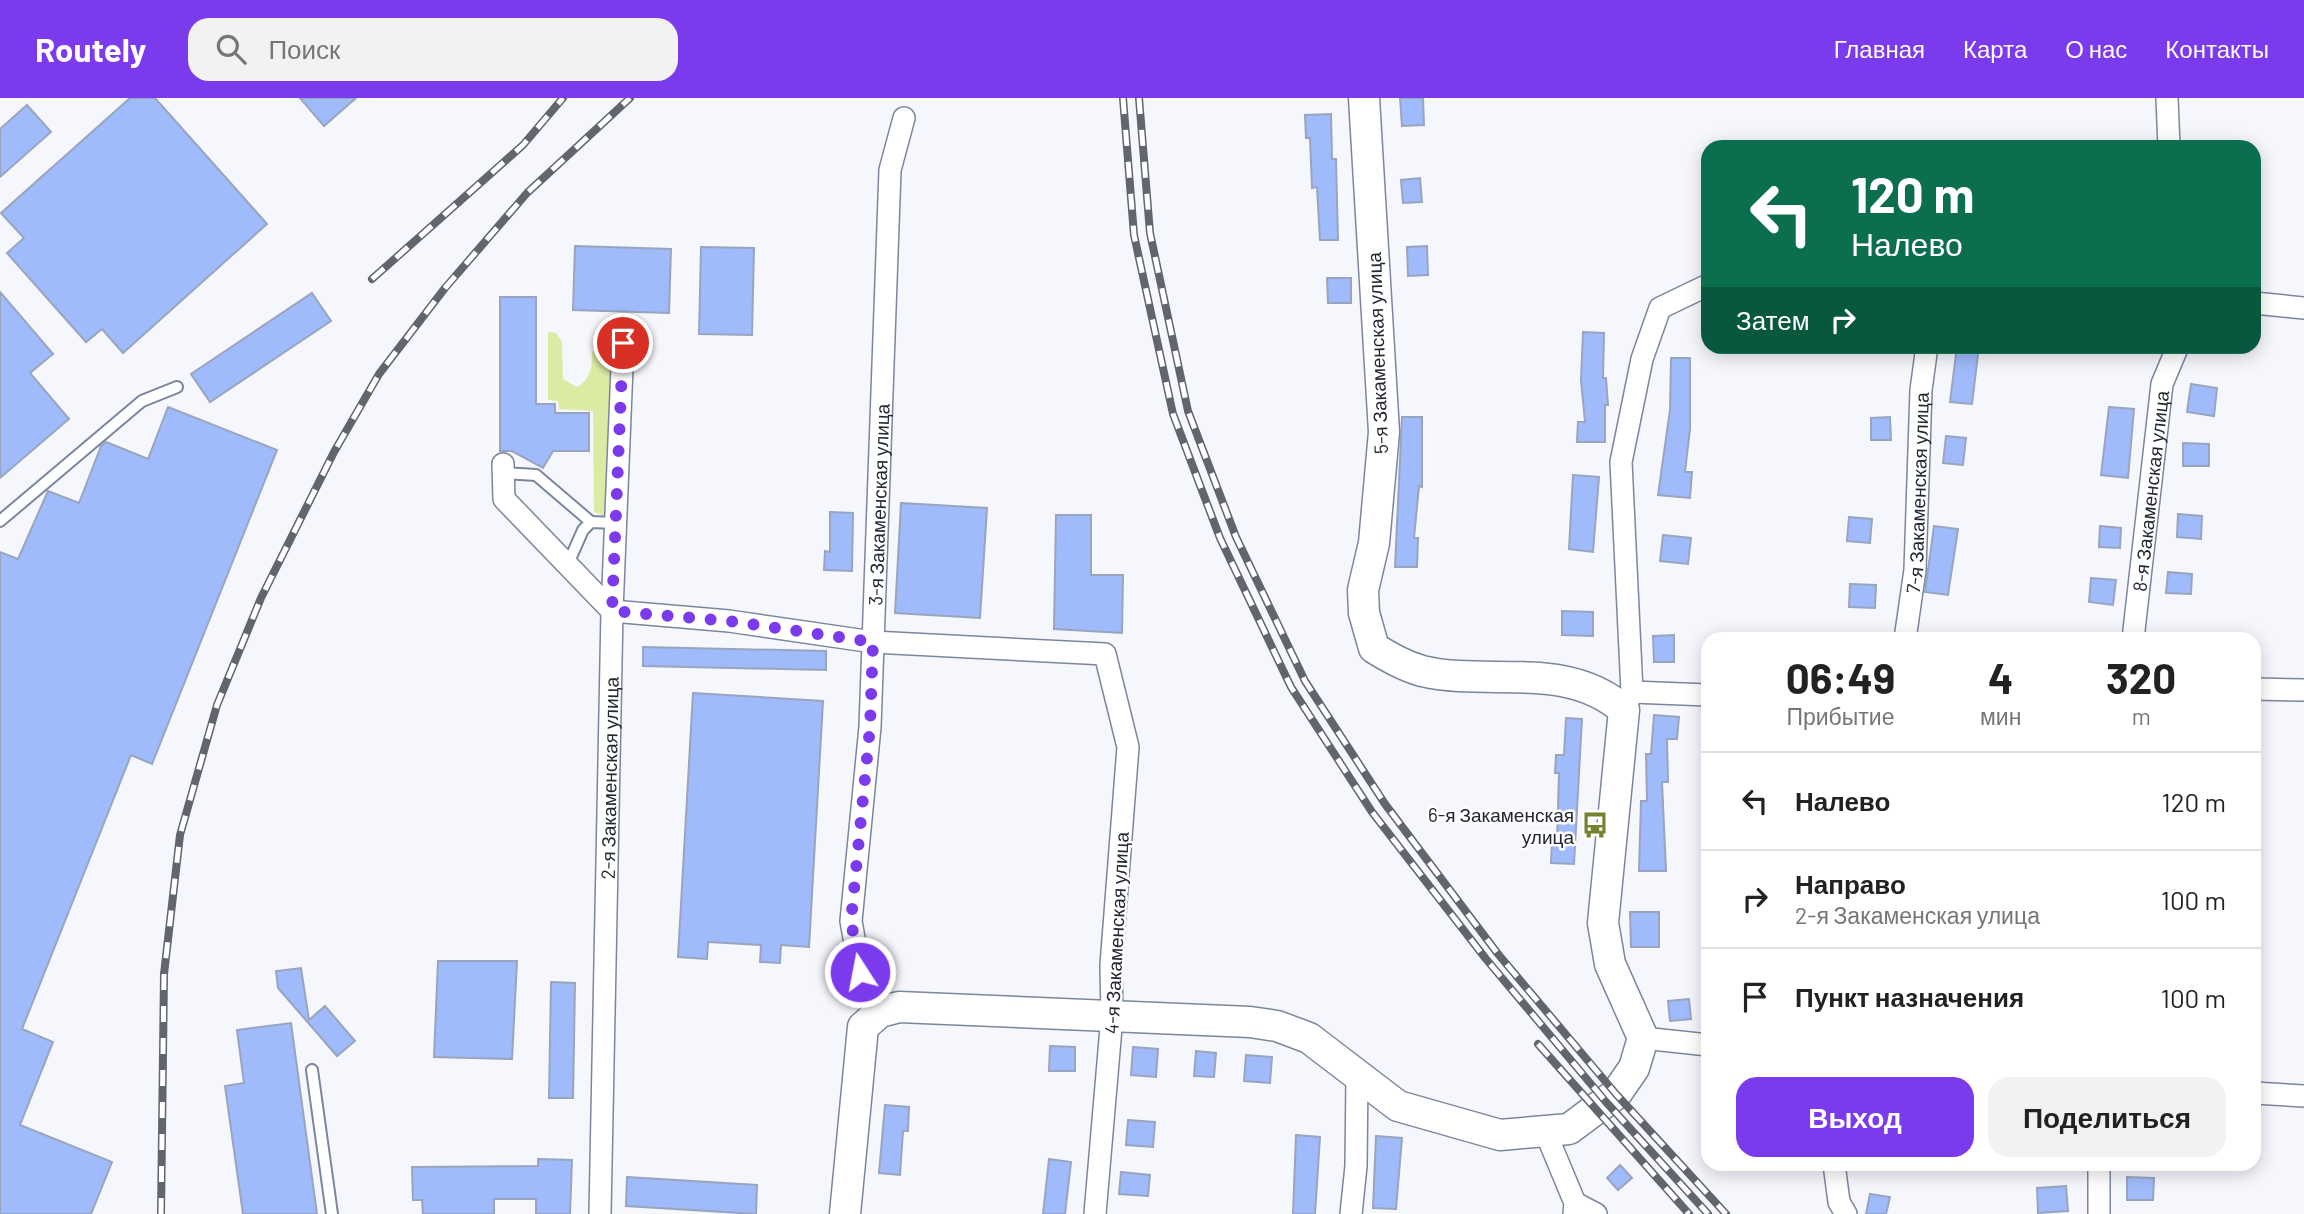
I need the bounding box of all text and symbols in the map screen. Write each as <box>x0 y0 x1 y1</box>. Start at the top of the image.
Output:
search box <box>188 18 678 81</box>
text: Routely <box>35 29 146 69</box>
icon: search <box>212 30 250 68</box>
text: Поиск <box>268 33 340 64</box>
text: Главная <box>1834 34 1925 63</box>
text: Карта <box>1963 34 2027 63</box>
text: О нас <box>2065 34 2127 63</box>
text: Контакты <box>2165 34 2269 63</box>
text: 120 m <box>1851 164 1974 223</box>
icon: left <box>1736 168 1827 259</box>
text: Налево <box>1851 224 1963 262</box>
street label: 5-я Закаменская улица <box>1362 251 1392 454</box>
icon: right <box>1824 301 1862 339</box>
text: Затем <box>1736 304 1810 335</box>
pin <box>593 313 653 373</box>
icon: arrive <box>604 324 642 362</box>
street label: 8-я Закаменская улица <box>2127 389 2173 593</box>
street label: 7-я Закаменская улица <box>1900 391 1932 595</box>
street label: 3-я Закаменская улица <box>863 403 893 606</box>
text: 06:49 <box>1786 652 1895 702</box>
text: 4 <box>1988 652 2013 702</box>
text: 320 <box>2106 652 2176 702</box>
street label: 2-я Закаменская улица <box>595 676 622 880</box>
text: Прибытие <box>1786 702 1895 730</box>
text: мин <box>1980 702 2021 730</box>
text: m <box>2132 702 2151 730</box>
icon: left <box>1736 782 1774 820</box>
text: Налево <box>1795 785 1890 816</box>
text: 120 m <box>2162 786 2226 817</box>
place label: 6-я Закаменская улица <box>1428 803 1574 848</box>
bus stop icon: 6-я Закаменская улица <box>1580 810 1610 840</box>
street label: 4-я Закаменская улица <box>1099 831 1133 1035</box>
text: Направо <box>1795 868 1906 899</box>
icon: right <box>1736 880 1774 918</box>
text: 100 m <box>2161 884 2226 915</box>
text: 2-я Закаменская улица <box>1795 901 2040 929</box>
position arrow <box>823 935 897 1009</box>
icon: arrive <box>1736 978 1774 1016</box>
text: Пункт назначения <box>1795 981 2024 1012</box>
text: 100 m <box>2161 982 2226 1013</box>
button: Выход <box>1736 1077 1974 1157</box>
button: Поделиться <box>1988 1077 2226 1157</box>

